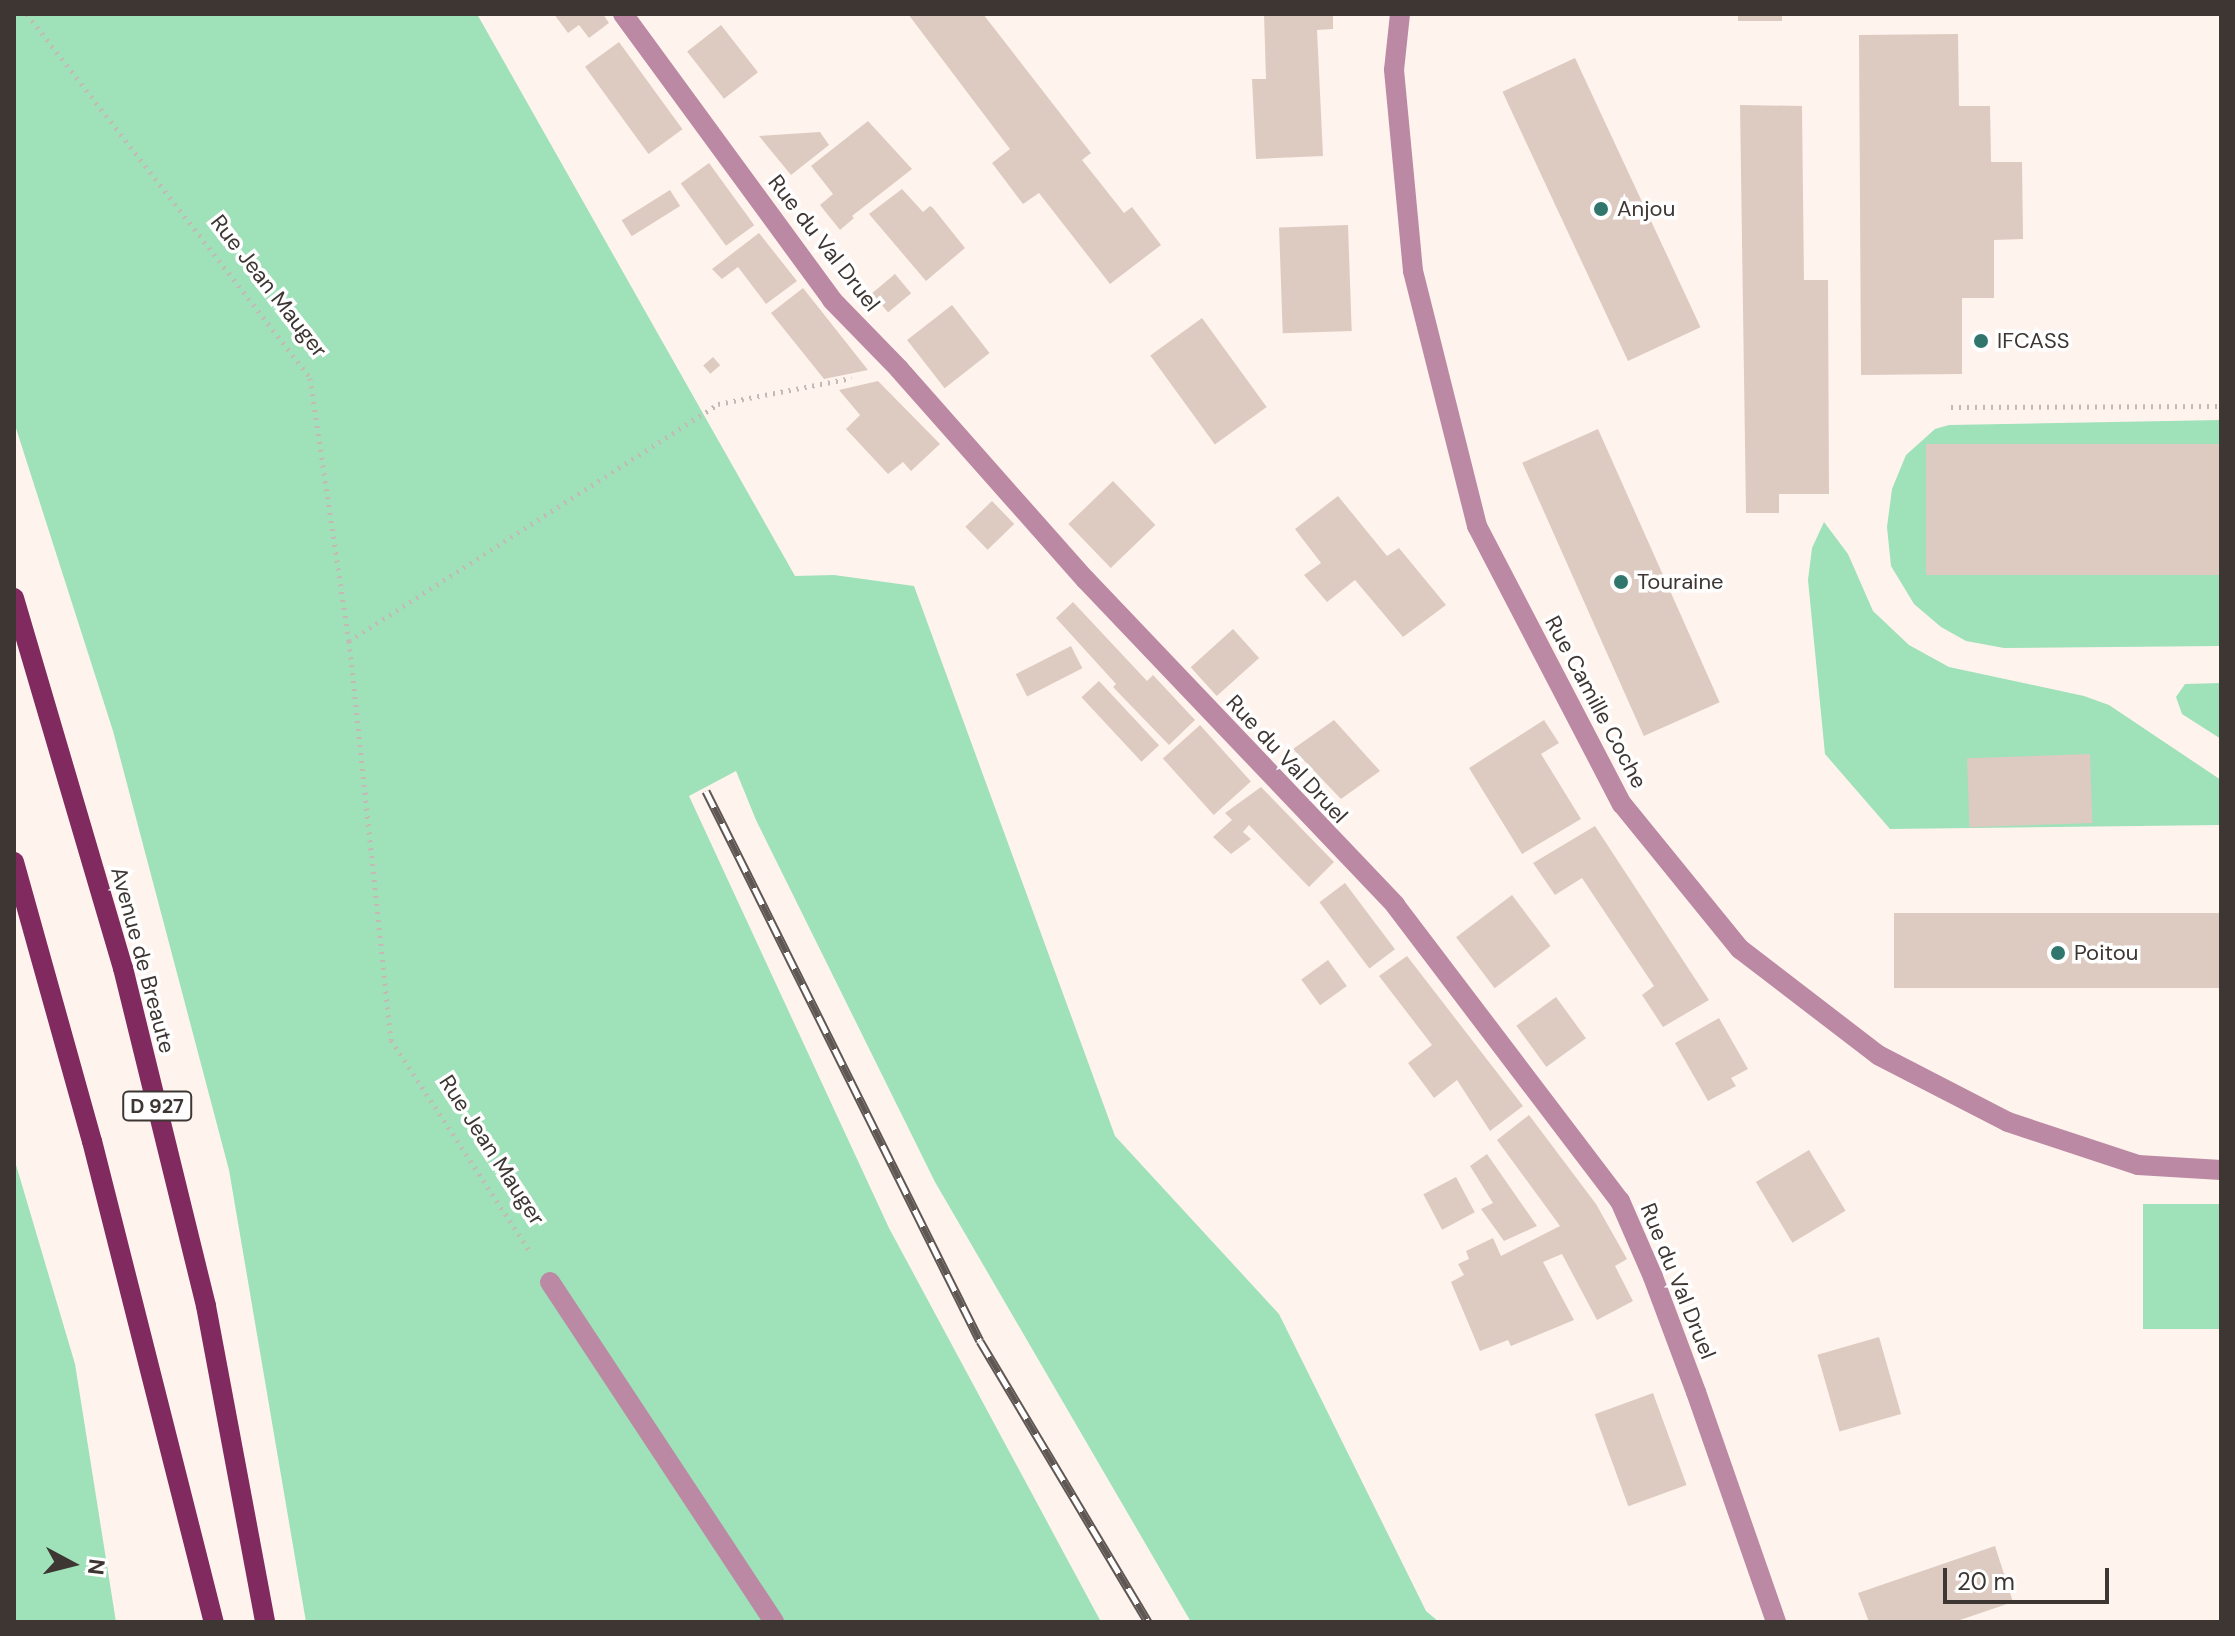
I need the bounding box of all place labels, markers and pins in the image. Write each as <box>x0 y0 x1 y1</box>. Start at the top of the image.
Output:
place label: Anjou <box>1617 196 1675 222</box>
marker: Anjou <box>1592 200 1610 218</box>
place label: IFCASS <box>1997 328 2069 354</box>
marker: IFCASS <box>1972 332 1990 350</box>
place label: Touraine <box>1637 569 1724 595</box>
marker: Touraine <box>1612 573 1630 591</box>
place label: Poitou <box>2074 940 2138 966</box>
marker: Poitou <box>2049 944 2067 962</box>

